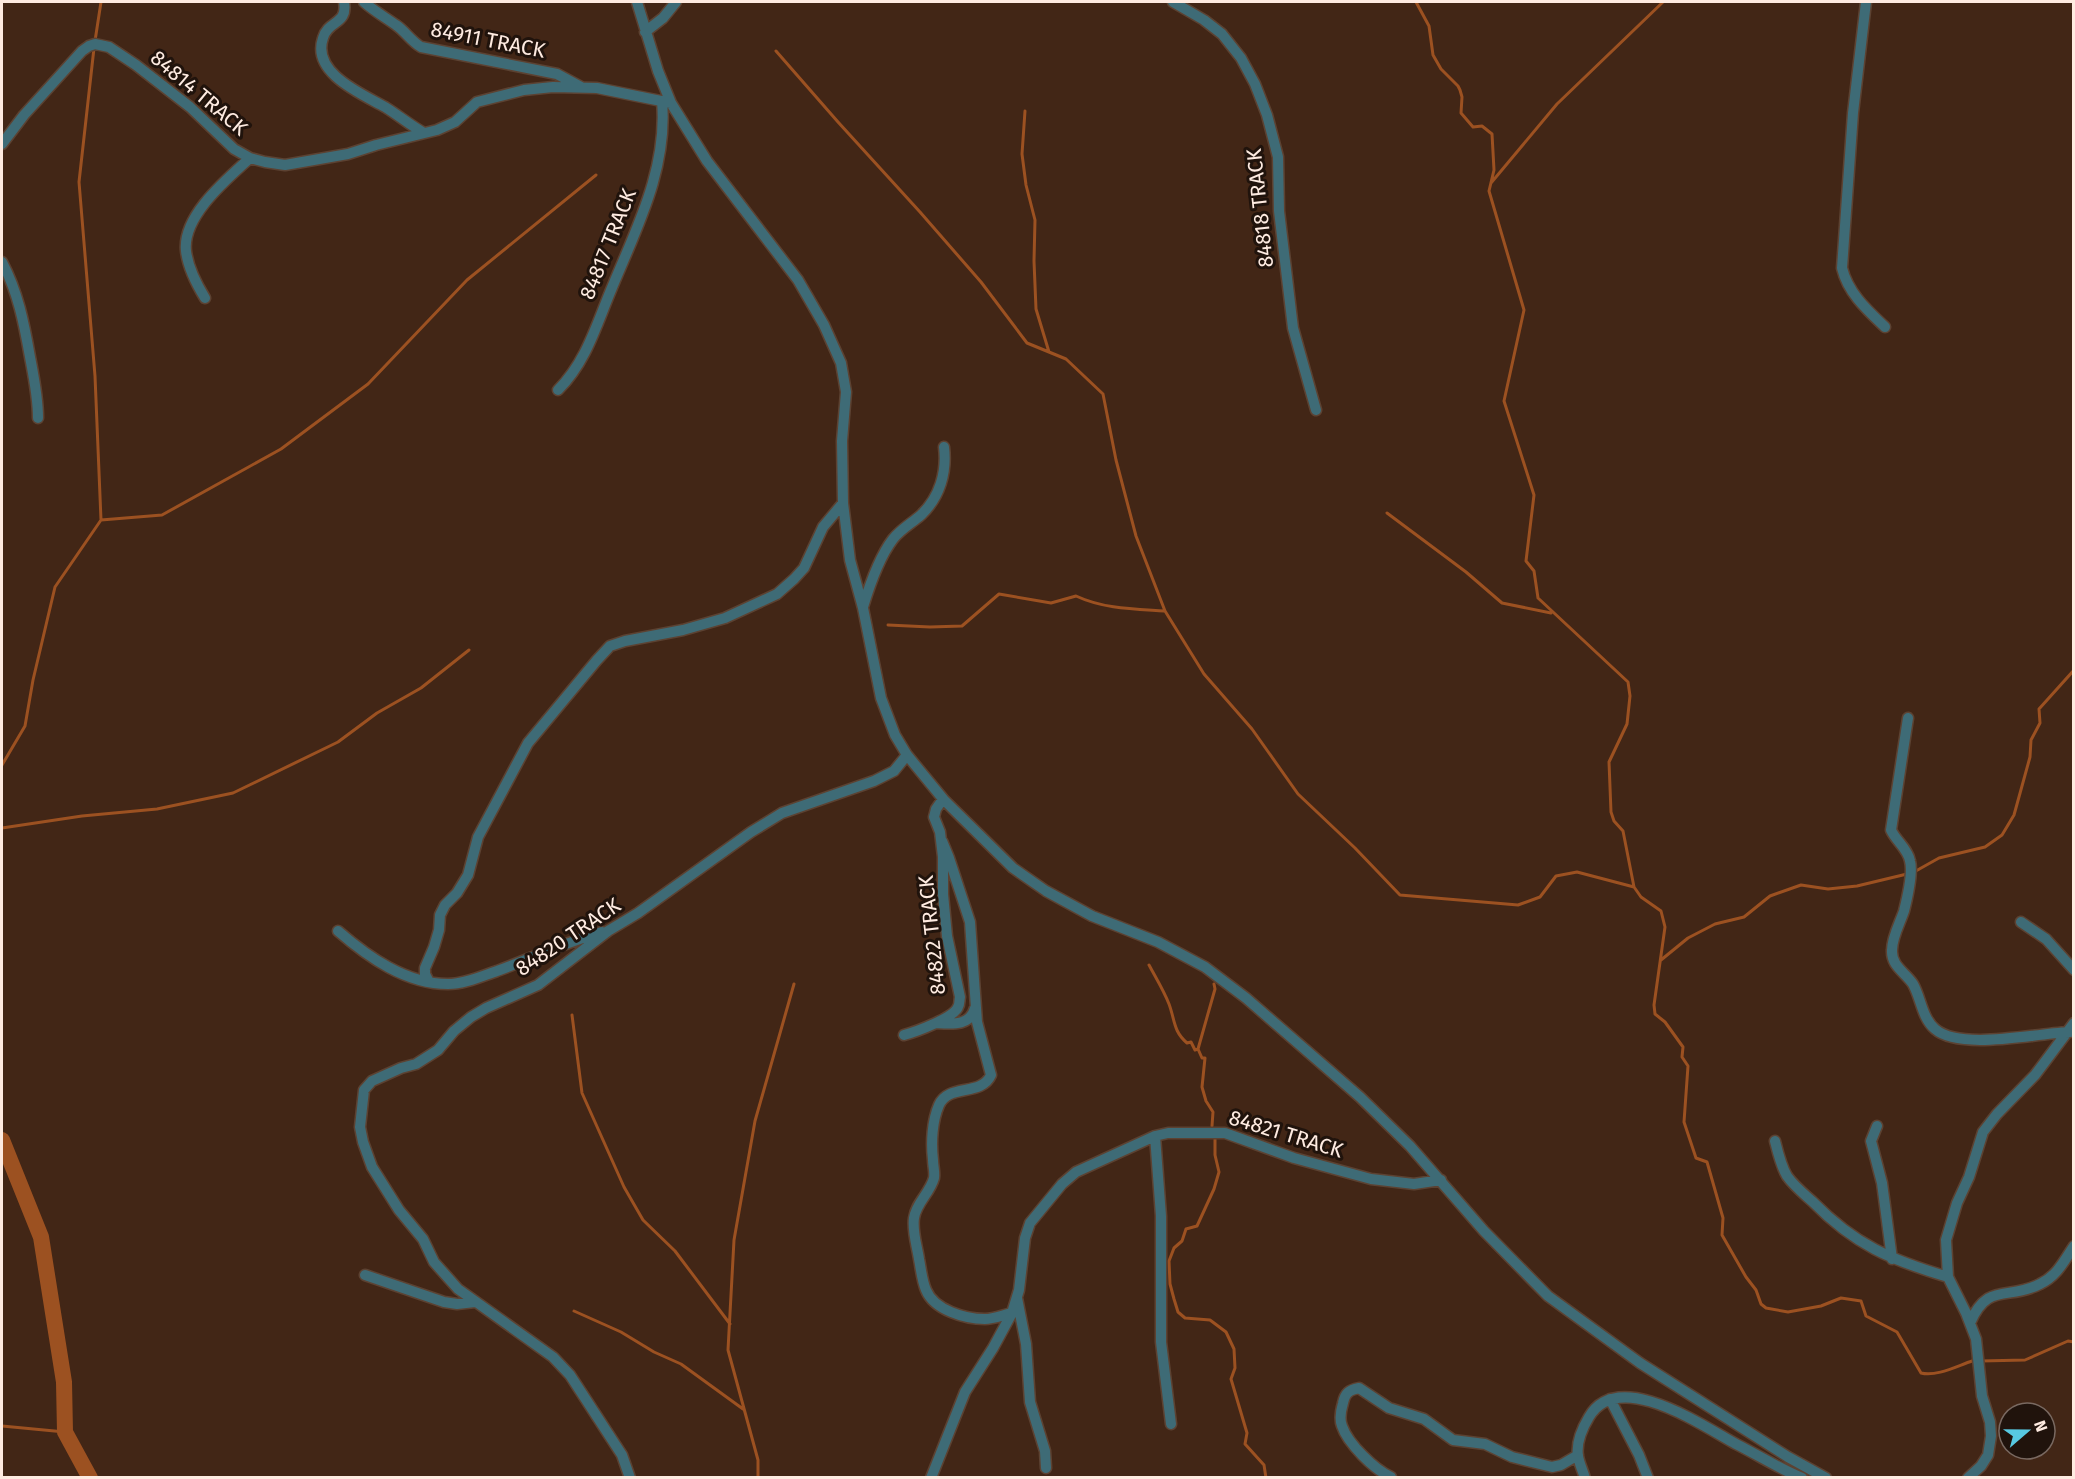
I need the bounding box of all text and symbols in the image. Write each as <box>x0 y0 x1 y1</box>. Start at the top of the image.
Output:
street label: 84911 TRACK <box>429 16 548 64</box>
street label: 84814 TRACK <box>145 45 253 142</box>
street label: 84818 TRACK <box>1241 147 1279 269</box>
street label: 84817 TRACK <box>574 184 642 303</box>
street label: 84822 TRACK <box>913 873 951 996</box>
street label: 84820 TRACK <box>510 892 626 982</box>
street label: 84821 TRACK <box>1226 1104 1347 1164</box>
north arrow <box>1997 1401 2057 1461</box>
text: N <box>2030 1418 2051 1434</box>

